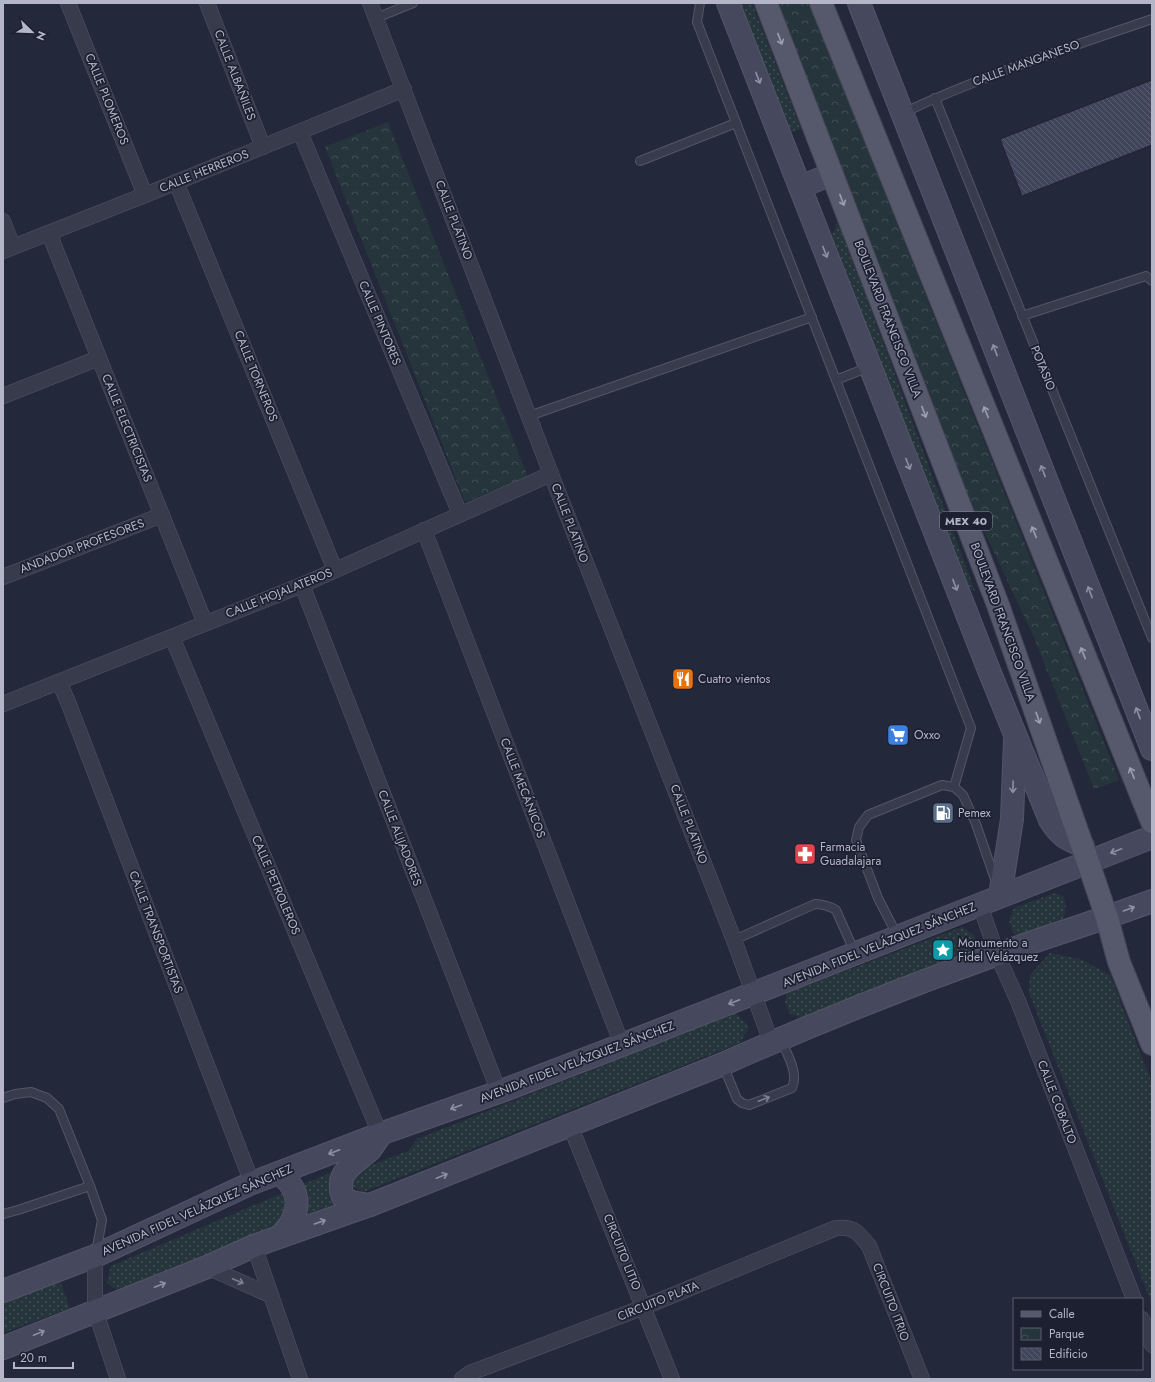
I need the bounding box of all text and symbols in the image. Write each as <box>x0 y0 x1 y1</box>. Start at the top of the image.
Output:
north arrow <box>12 12 52 52</box>
street label: CALLE ALBAÑILES <box>209 27 261 123</box>
text: N <box>32 29 50 43</box>
one-way arrow <box>777 33 785 45</box>
street label: CALLE MANGANESO <box>970 35 1082 91</box>
street label: CALLE PLOMEROS <box>80 51 134 148</box>
one-way arrow <box>754 72 762 84</box>
street label: CALLE HERREROS <box>157 145 252 197</box>
street label: CALLE PLATINO <box>431 178 477 262</box>
one-way arrow <box>839 193 847 205</box>
street label: BOULEVARD FRANCISCO VILLA <box>850 237 926 401</box>
one-way arrow <box>822 245 830 257</box>
street label: CALLE PINTORES <box>354 278 406 368</box>
street label: CALLE TORNEROS <box>230 328 283 425</box>
street label: POTASIO <box>1026 343 1060 393</box>
one-way arrow <box>991 345 999 357</box>
street label: CALLE ELECTRICISTAS <box>97 371 157 485</box>
one-way arrow <box>921 406 929 418</box>
one-way arrow <box>981 406 989 418</box>
one-way arrow <box>905 458 913 470</box>
one-way arrow <box>1038 466 1046 478</box>
street label: CALLE PLATINO <box>547 481 593 565</box>
road number: MEX 40 <box>940 512 992 530</box>
street label: ANDADOR PROFESORES <box>17 514 147 578</box>
one-way arrow <box>1030 527 1038 539</box>
street label: BOULEVARD FRANCISCO VILLA <box>966 540 1040 704</box>
street label: CALLE HOJALATEROS <box>223 563 335 623</box>
one-way arrow <box>952 579 960 591</box>
one-way arrow <box>1086 587 1094 599</box>
one-way arrow <box>1079 647 1086 659</box>
restaurant icon: Cuatro vientos <box>670 666 696 692</box>
place label: Cuatro vientos <box>698 670 771 688</box>
one-way arrow <box>1134 708 1141 720</box>
one-way arrow <box>1034 712 1042 724</box>
supermarket icon: Oxxo <box>885 722 911 748</box>
place label: Oxxo <box>914 726 941 744</box>
street label: CALLE MECÁNICOS <box>496 735 551 841</box>
one-way arrow <box>1127 768 1135 780</box>
one-way arrow <box>1009 780 1017 793</box>
street label: CALLE PLATINO <box>666 782 712 866</box>
street label: CALLE ALIJADORES <box>373 787 427 889</box>
fuel station icon: Pemex <box>930 800 956 826</box>
place label: Pemex <box>958 804 992 822</box>
street label: CALLE PETROLEROS <box>247 832 305 938</box>
place label: Farmacia Guadalajara <box>820 838 881 870</box>
pharmacy icon: Farmacia Guadalajara <box>792 841 818 867</box>
one-way arrow <box>1110 848 1122 856</box>
street label: CALLE TRANSPORTISTAS <box>124 868 188 996</box>
street label: AVENIDA FIDEL VELÁZQUEZ SÁNCHEZ <box>780 898 979 992</box>
one-way arrow <box>1123 905 1135 913</box>
place label: Monumento a Fidel Velázquez <box>958 934 1039 966</box>
place icon: Monumento a Fidel Velázquez <box>930 937 956 963</box>
one-way arrow <box>729 998 741 1006</box>
street label: AVENIDA FIDEL VELÁZQUEZ SÁNCHEZ <box>477 1016 677 1108</box>
street label: CALLE COBALTO <box>1033 1058 1081 1146</box>
one-way arrow <box>757 1095 769 1103</box>
one-way arrow <box>450 1104 462 1112</box>
one-way arrow <box>328 1148 340 1156</box>
street label: AVENIDA FIDEL VELÁZQUEZ SÁNCHEZ <box>99 1159 296 1260</box>
one-way arrow <box>435 1172 447 1180</box>
street label: CIRCUITO LITIO <box>598 1211 646 1293</box>
one-way arrow <box>314 1218 326 1226</box>
street label: CIRCUITO ITRIO <box>868 1260 914 1344</box>
street label: CIRCUITO PLATA <box>615 1276 701 1326</box>
one-way arrow <box>232 1278 244 1285</box>
one-way arrow <box>154 1281 166 1289</box>
legend <box>1013 1298 1143 1370</box>
text: Calle <box>1049 1305 1075 1323</box>
text: Parque <box>1049 1325 1084 1343</box>
one-way arrow <box>33 1329 45 1336</box>
scale bar <box>14 1344 73 1370</box>
text: Edificio <box>1049 1345 1088 1363</box>
text: 20 m <box>20 1349 47 1367</box>

